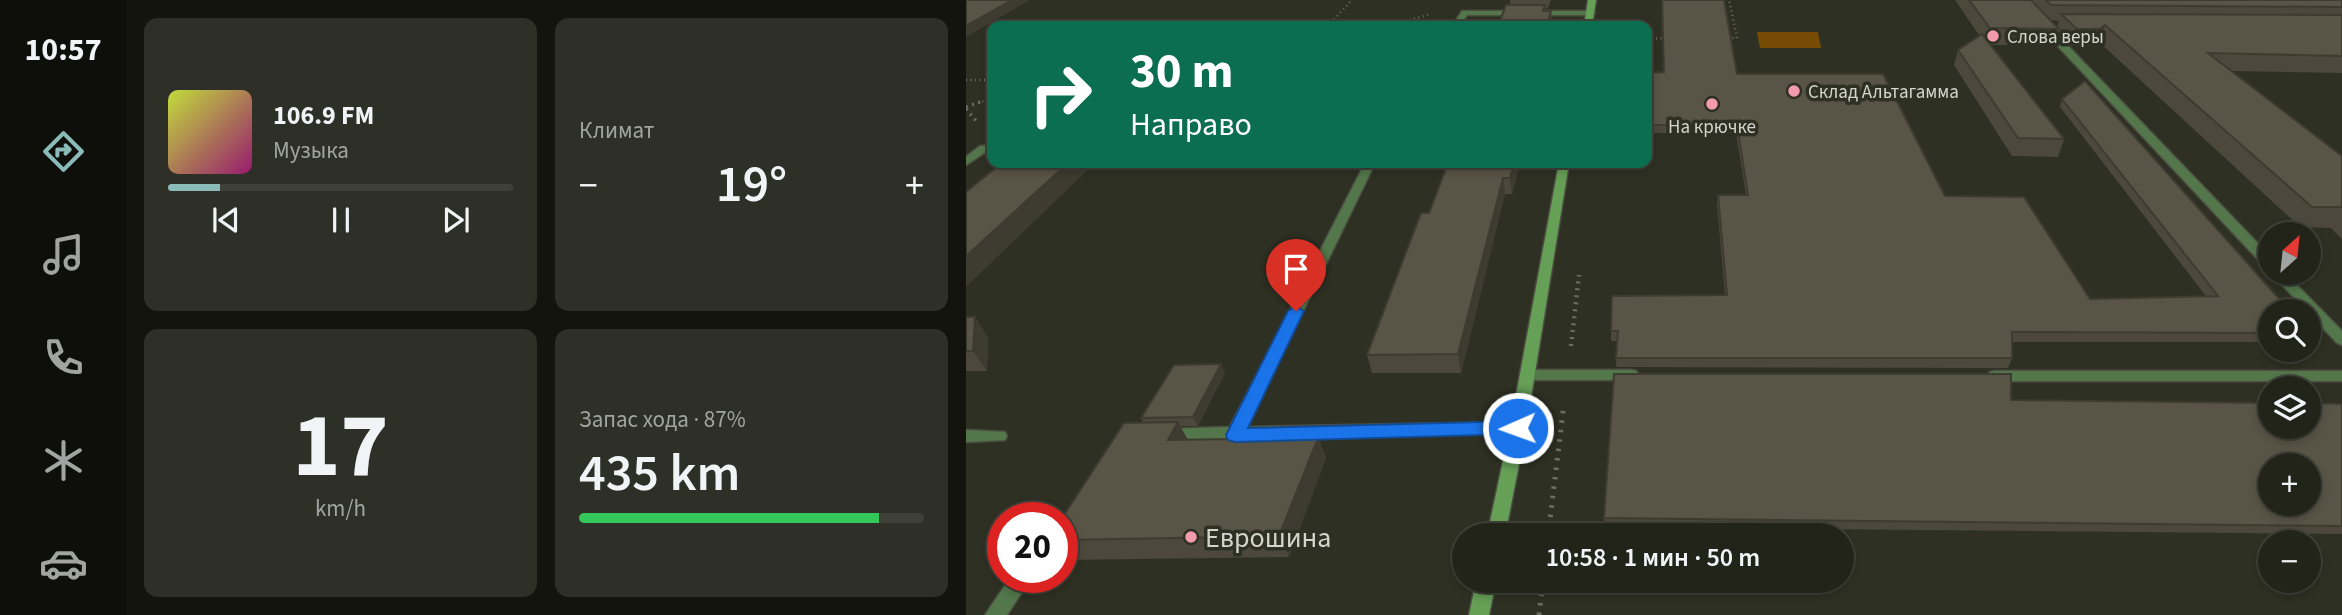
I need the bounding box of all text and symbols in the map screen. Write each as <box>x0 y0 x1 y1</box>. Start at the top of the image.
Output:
place label: Слова веры <box>2007 24 2104 51</box>
text: 10:57 <box>24 27 102 73</box>
marker: Слова веры <box>1985 28 2001 44</box>
text: 30 m <box>1130 37 1234 107</box>
icon: right <box>1015 49 1106 140</box>
place label: Склад Альтагамма <box>1808 79 1959 106</box>
marker: Склад Альтагамма <box>1786 83 1802 99</box>
marker: На крючке <box>1704 96 1720 112</box>
text: 106.9 FM <box>273 97 374 134</box>
text: Направо <box>1130 102 1252 148</box>
text: Климат <box>579 114 654 147</box>
place label: На крючке <box>1668 114 1756 141</box>
icon: directions <box>39 127 88 176</box>
text: Музыка <box>273 134 349 167</box>
text: 19° <box>716 148 787 222</box>
text: − <box>579 159 598 213</box>
text: + <box>905 159 924 213</box>
icon: previous <box>207 201 245 239</box>
icon: pause <box>322 201 360 239</box>
icon: next <box>437 201 475 239</box>
north arrow <box>2258 222 2320 285</box>
map controls <box>2258 222 2321 593</box>
icon: music <box>39 230 88 279</box>
pin <box>1266 239 1326 311</box>
icon: arrive <box>1277 250 1315 288</box>
button: search <box>2258 299 2321 362</box>
icon: phone <box>39 333 88 382</box>
button: layers <box>2258 376 2321 439</box>
text: 17 <box>292 382 389 511</box>
position arrow <box>1481 391 1555 465</box>
text: Запас хода · 87% <box>579 403 746 436</box>
icon: climate <box>39 436 88 485</box>
text: 435 km <box>579 437 740 511</box>
button: + <box>2258 453 2321 516</box>
text: km/h <box>315 492 366 525</box>
speed limit sign: 20 <box>987 502 1078 593</box>
place label: Еврошина <box>1205 518 1331 558</box>
marker: Еврошина <box>1183 529 1199 545</box>
button: − <box>2258 530 2321 593</box>
icon: car <box>39 539 88 588</box>
text: 10:58 · 1 мин · 50 m <box>1546 539 1760 576</box>

